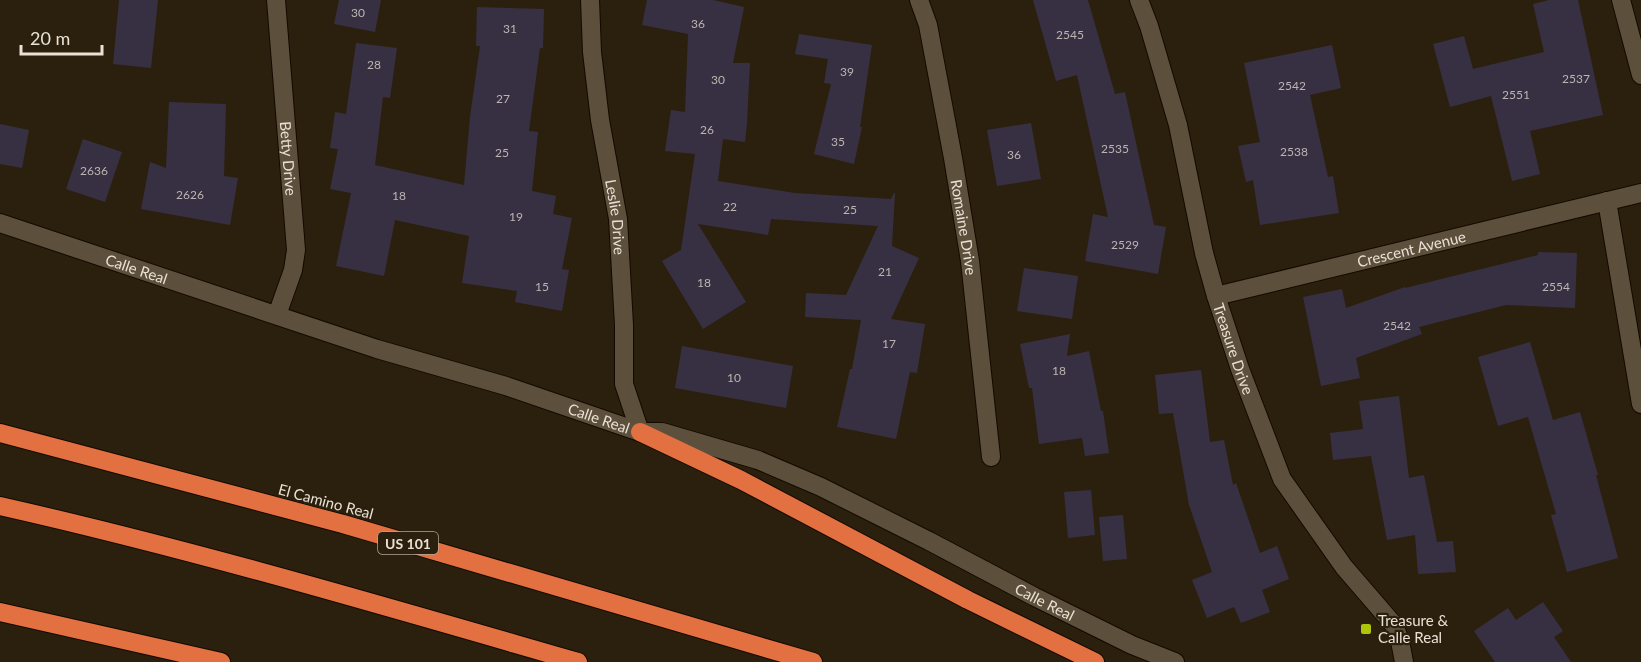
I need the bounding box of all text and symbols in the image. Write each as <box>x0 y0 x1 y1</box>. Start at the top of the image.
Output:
house number: 30 <box>351 5 365 20</box>
house number: 36 <box>691 16 705 31</box>
scale bar <box>21 18 102 56</box>
house number: 31 <box>503 21 517 36</box>
text: 20 m <box>30 27 70 49</box>
house number: 2545 <box>1056 27 1084 42</box>
house number: 28 <box>367 57 381 72</box>
house number: 39 <box>840 64 854 79</box>
house number: 2537 <box>1562 71 1590 86</box>
house number: 30 <box>711 72 725 87</box>
house number: 2542 <box>1278 78 1306 93</box>
house number: 2551 <box>1502 87 1530 102</box>
house number: 27 <box>496 91 510 106</box>
street label: Betty Drive <box>277 121 301 197</box>
house number: 26 <box>700 122 714 137</box>
house number: 35 <box>831 134 845 149</box>
house number: 2535 <box>1101 141 1129 156</box>
house number: 2538 <box>1280 144 1308 159</box>
house number: 25 <box>495 145 509 160</box>
house number: 36 <box>1007 147 1021 162</box>
house number: 2636 <box>80 163 108 178</box>
street label: Leslie Drive <box>602 178 629 256</box>
street label: Romaine Drive <box>948 178 980 276</box>
house number: 2626 <box>176 187 204 202</box>
house number: 18 <box>392 188 406 203</box>
house number: 22 <box>723 199 737 214</box>
house number: 25 <box>843 202 857 217</box>
house number: 19 <box>509 209 523 224</box>
street label: Crescent Avenue <box>1355 227 1468 271</box>
house number: 2529 <box>1111 237 1139 252</box>
street label: Calle Real <box>103 250 170 287</box>
house number: 21 <box>878 264 892 279</box>
house number: 18 <box>697 275 711 290</box>
house number: 15 <box>535 279 549 294</box>
house number: 2554 <box>1542 279 1570 294</box>
street label: Treasure Drive <box>1210 301 1258 397</box>
house number: 2542 <box>1383 318 1411 333</box>
house number: 17 <box>882 336 896 351</box>
house number: 18 <box>1052 363 1066 378</box>
house number: 10 <box>727 370 741 385</box>
street label: Calle Real <box>566 399 632 437</box>
street label: El Camino Real <box>276 480 376 522</box>
road number: US 101 <box>378 532 438 554</box>
street label: Calle Real <box>1012 579 1077 624</box>
place label: Treasure & Calle Real <box>1378 611 1449 646</box>
marker: Treasure & Calle Real <box>1359 622 1373 636</box>

